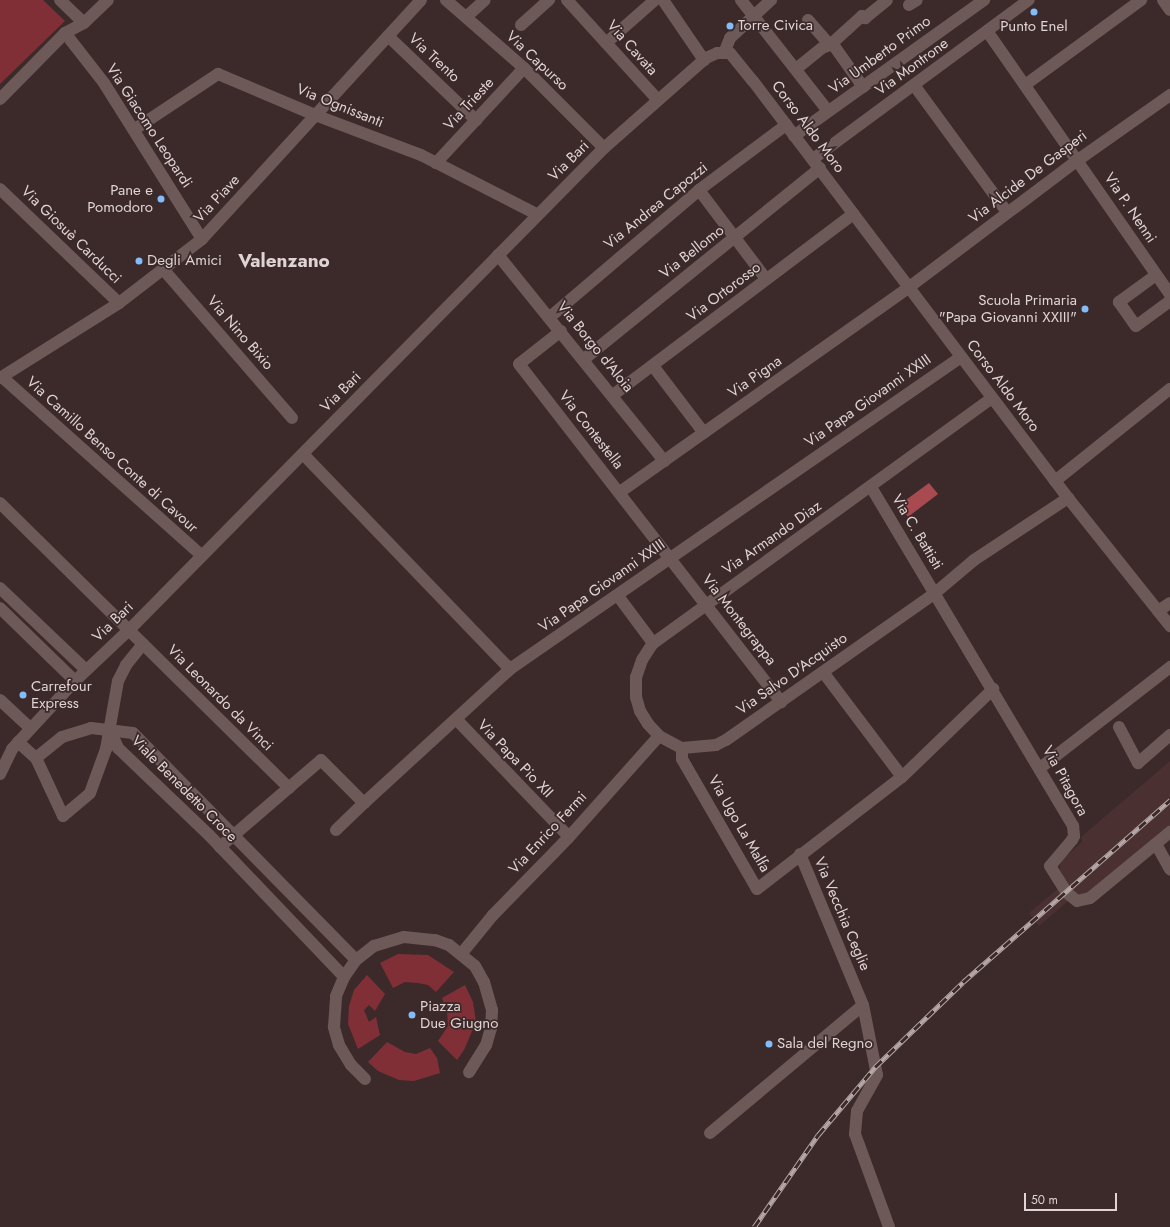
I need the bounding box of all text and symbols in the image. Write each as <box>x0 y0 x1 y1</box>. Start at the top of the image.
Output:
marker: Punto Enel <box>1029 7 1039 17</box>
street label: Via Umberto Primo <box>826 12 934 98</box>
street label: Via Cavata <box>603 17 661 79</box>
place label: Torre Civica <box>738 17 813 35</box>
place label: Punto Enel <box>1000 18 1068 36</box>
marker: Torre Civica <box>725 21 735 31</box>
street label: Via Capurso <box>502 28 572 94</box>
street label: Via Trento <box>405 30 463 86</box>
street label: Via Montrone <box>872 34 952 100</box>
street label: Via Giacomo Leopardi <box>102 61 196 191</box>
street label: Via Trieste <box>440 74 498 134</box>
street label: Corso Aldo Moro <box>768 78 848 176</box>
street label: Via Ognissanti <box>294 80 386 132</box>
street label: Via Alcide De Gasperi <box>965 127 1091 227</box>
street label: Via Bari <box>545 137 593 185</box>
street label: Via Andrea Capozzi <box>600 159 712 253</box>
street label: Via P. Nenni <box>1100 170 1160 246</box>
street label: Via Piave <box>190 171 244 227</box>
place label: Pane e Pomodoro <box>87 181 153 216</box>
street label: Via Giosuè Carducci <box>17 182 125 288</box>
marker: Pane e Pomodoro <box>156 194 166 204</box>
street label: Via Bellomo <box>656 221 728 283</box>
district label: Valenzano <box>238 250 330 272</box>
place label: Degli Amici <box>147 252 222 270</box>
marker: Degli Amici <box>134 256 144 266</box>
street label: Via Ortorosso <box>684 258 764 326</box>
place label: Scuola Primaria "Papa Giovanni XXIII" <box>939 291 1077 326</box>
street label: Via Nino Bixio <box>203 292 277 374</box>
street label: Via Borgo d'Aloia <box>553 298 637 396</box>
marker: Scuola Primaria "Papa Giovanni XXIII" <box>1080 304 1090 314</box>
street label: Corso Aldo Moro <box>963 337 1043 435</box>
street label: Via Papa Giovanni XXIII <box>801 351 935 451</box>
street label: Via Pigna <box>725 352 785 402</box>
street label: Via Bari <box>317 368 365 416</box>
street label: Via Camillo Benso Conte di Cavour <box>22 373 202 537</box>
street label: Via Contestella <box>555 387 627 473</box>
street label: Via C. Battisti <box>887 491 947 573</box>
street label: Via Armando Diaz <box>719 497 825 579</box>
street label: Via Papa Giovanni XXIII <box>535 536 669 636</box>
street label: Via Montegrappa <box>698 571 780 669</box>
street label: Via Bari <box>89 598 137 646</box>
street label: Via Salvo D'Acquisto <box>733 629 851 719</box>
street label: Via Leonardo da Vinci <box>163 641 277 755</box>
place label: Carrefour Express <box>31 677 92 712</box>
marker: Carrefour Express <box>18 690 28 700</box>
street label: Via Papa Pio XII <box>473 716 557 802</box>
street label: Viale Benedetto Croce <box>127 732 241 846</box>
street label: Via Pitagora <box>1038 743 1092 819</box>
street label: Via Ugo La Malfa <box>704 772 774 876</box>
street label: Via Enrico Fermi <box>505 788 591 878</box>
street label: Via Vecchia Ceglie <box>810 855 874 973</box>
place label: Piazza Due Giugno <box>420 997 498 1032</box>
marker: Piazza Due Giugno <box>407 1010 417 1020</box>
place label: Sala del Regno <box>777 1035 873 1053</box>
marker: Sala del Regno <box>764 1039 774 1049</box>
scale bar <box>1026 1185 1119 1211</box>
text: 50 m <box>1031 1191 1058 1209</box>

